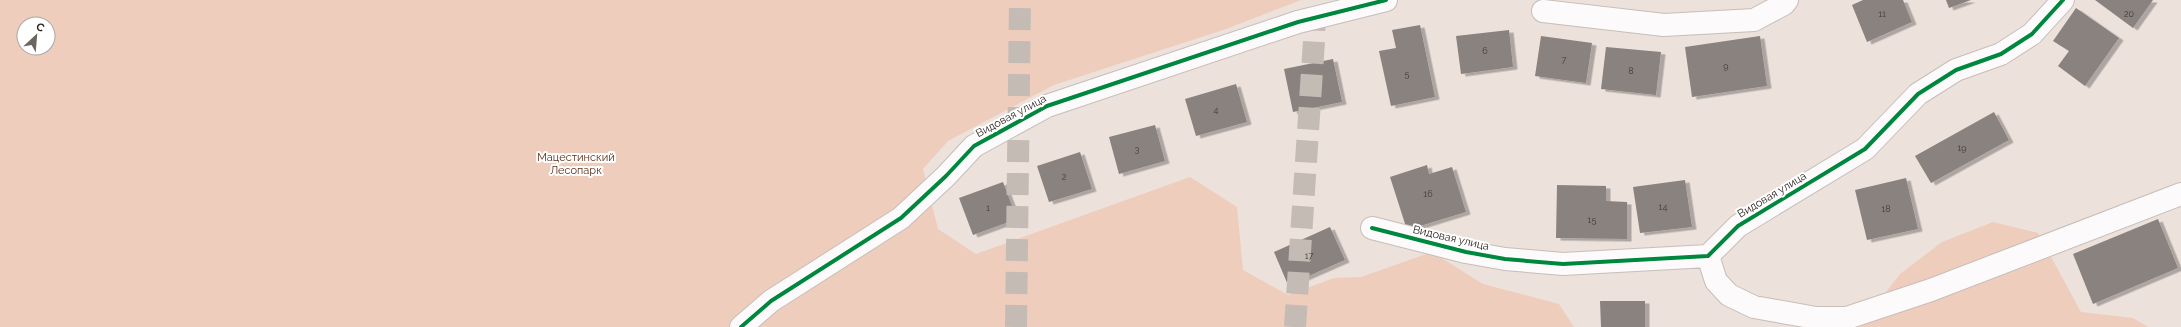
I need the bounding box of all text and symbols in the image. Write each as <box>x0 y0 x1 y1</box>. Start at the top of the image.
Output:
house number: 11 <box>1878 9 1886 19</box>
house number: 20 <box>2124 9 2135 19</box>
north arrow <box>16 16 56 56</box>
text: С <box>34 20 47 35</box>
house number: 6 <box>1482 46 1488 56</box>
house number: 7 <box>1562 55 1567 65</box>
house number: 9 <box>1723 61 1729 71</box>
house number: 8 <box>1628 66 1634 76</box>
house number: 5 <box>1405 69 1410 79</box>
street label: Видовая улица <box>974 92 1048 140</box>
house number: 4 <box>1214 105 1219 115</box>
house number: 19 <box>1957 143 1967 153</box>
house number: 3 <box>1135 144 1140 154</box>
park label: Мацестинский Лесопарк <box>537 151 615 177</box>
street label: Видовая улица <box>1735 169 1809 221</box>
house number: 2 <box>1062 172 1067 182</box>
house number: 16 <box>1423 189 1433 199</box>
house number: 14 <box>1659 202 1667 212</box>
house number: 1 <box>986 203 990 213</box>
house number: 18 <box>1881 204 1891 214</box>
house number: 15 <box>1588 215 1596 225</box>
street label: Видовая улица <box>1412 223 1490 253</box>
house number: 17 <box>1305 251 1313 261</box>

